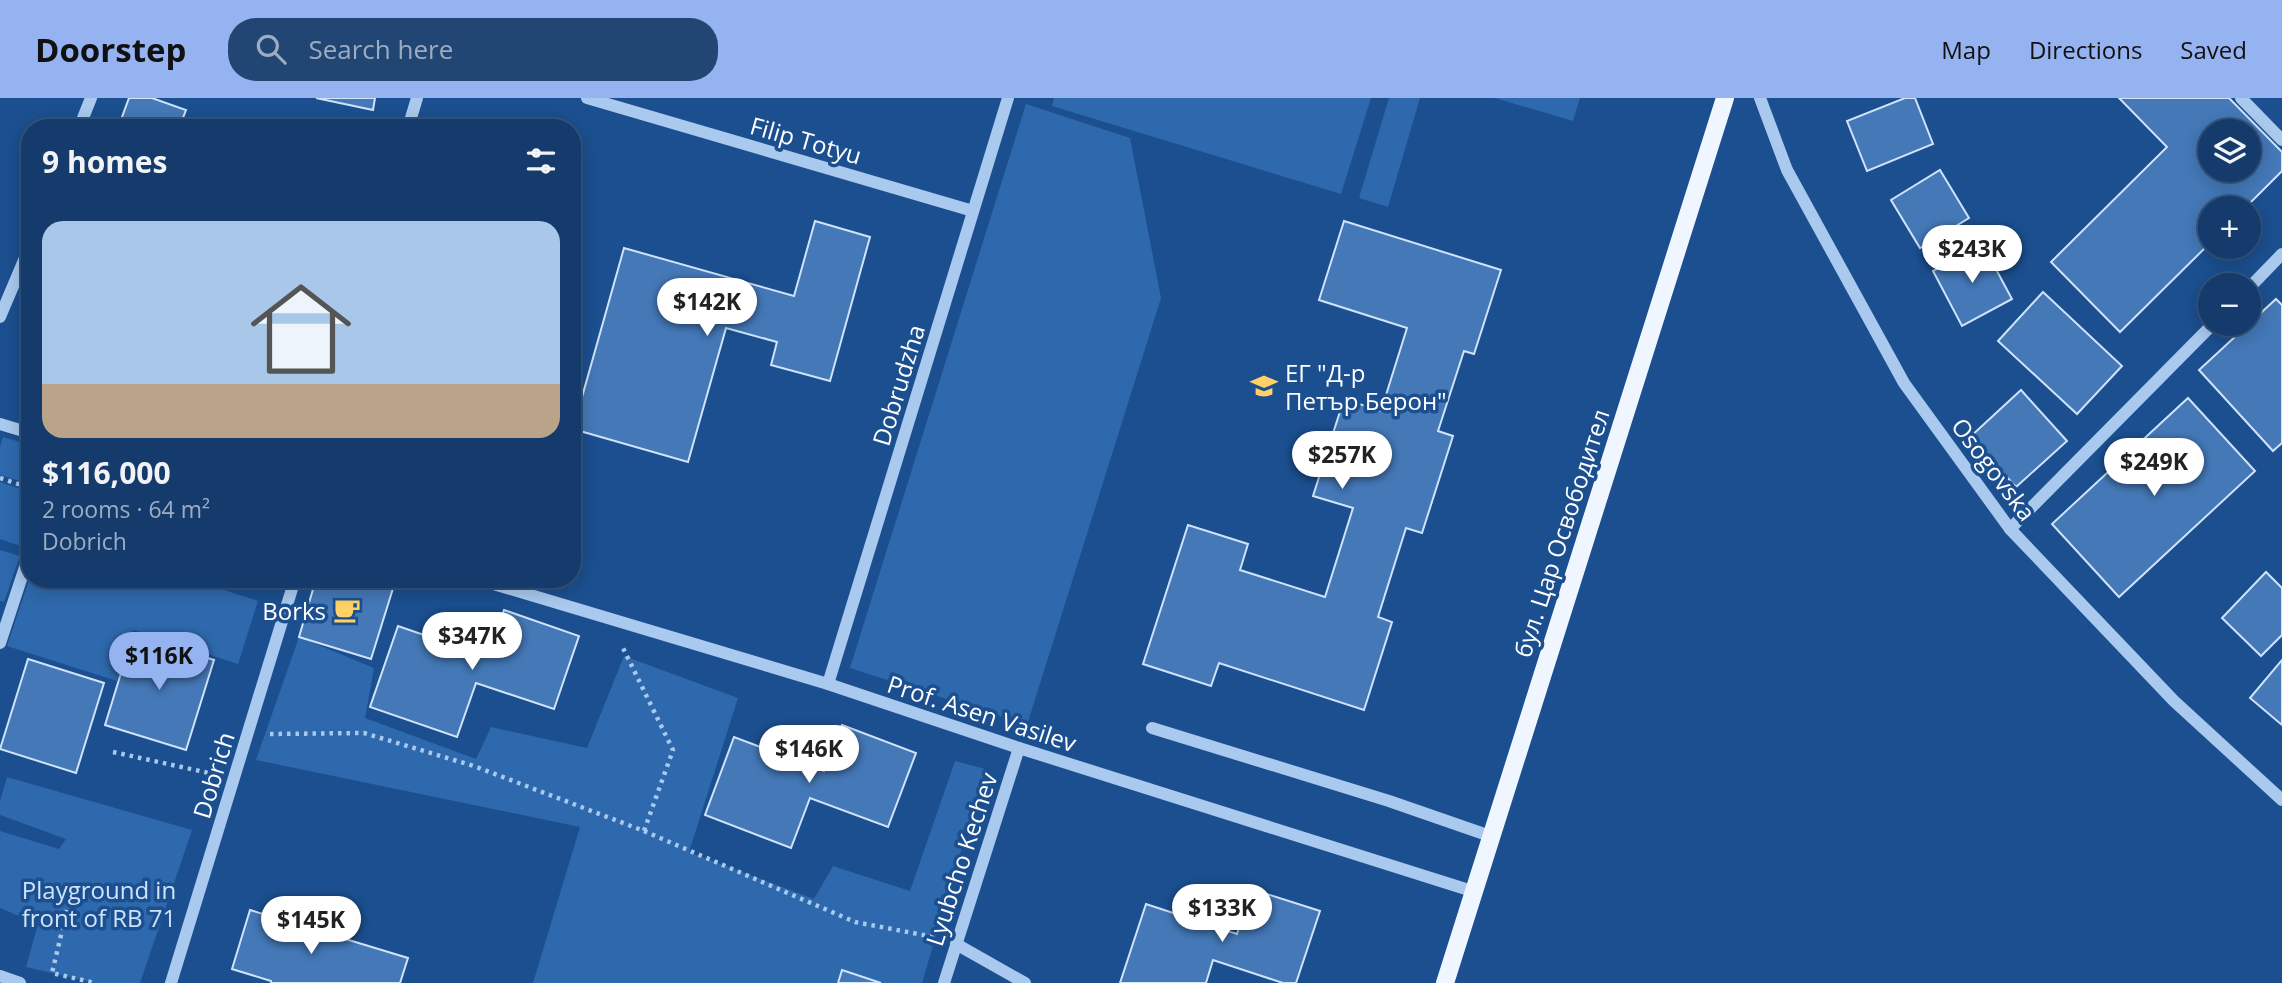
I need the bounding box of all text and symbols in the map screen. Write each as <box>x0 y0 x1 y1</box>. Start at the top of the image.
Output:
search box <box>228 18 718 81</box>
text: Doorstep <box>35 27 186 72</box>
icon: search <box>252 30 290 68</box>
text: Search here <box>308 31 453 67</box>
text: Map <box>1941 33 1991 66</box>
text: Directions <box>2029 33 2142 66</box>
text: Saved <box>2180 33 2247 66</box>
street label: Filip Totyu <box>746 108 866 172</box>
map controls <box>2198 119 2261 336</box>
button: layers <box>2198 119 2261 182</box>
text: 9 homes <box>42 141 167 182</box>
icon: filters <box>522 142 560 180</box>
button: + <box>2198 196 2261 259</box>
pin: $243K <box>1923 226 2021 285</box>
text: $243K <box>1938 232 2006 264</box>
icon: home <box>238 266 364 392</box>
button: − <box>2198 273 2261 336</box>
pin: $142K <box>658 278 756 338</box>
text: $142K <box>673 285 741 317</box>
street label: Dobrudzha <box>864 320 932 450</box>
place label: ЕГ "Д-р Петър Берон" <box>1285 356 1447 417</box>
school or university icon: ЕГ "Д-р Петър Берон" <box>1249 371 1279 401</box>
street label: бул. Цар Освободител <box>1505 405 1617 661</box>
street label: Osogovska <box>1944 411 2044 527</box>
pin: $257K <box>1293 432 1391 491</box>
text: $257K <box>1308 438 1376 470</box>
pin: $249K <box>2105 438 2203 498</box>
text: $249K <box>2120 445 2188 477</box>
text: $116,000 <box>42 452 171 493</box>
text: 2 rooms · 64 m² <box>42 493 210 525</box>
text: Dobrich <box>42 525 127 557</box>
place label: Borks <box>262 594 326 627</box>
cafe icon: Borks <box>332 595 362 625</box>
pin: $347K <box>423 612 521 672</box>
text: $347K <box>438 619 506 651</box>
pin: $116K <box>110 632 208 692</box>
text: $116K <box>125 639 193 671</box>
street label: Prof. Asen Vasilev <box>883 667 1081 759</box>
pin: $146K <box>760 726 858 785</box>
street label: Dobrich <box>184 728 242 822</box>
text: $146K <box>775 732 843 764</box>
street label: Lyubcho Kechev <box>917 768 1005 950</box>
park label: Playground in front of RB 71 <box>22 873 176 934</box>
pin: $133K <box>1173 884 1271 944</box>
text: $133K <box>1188 891 1256 923</box>
pin: $145K <box>262 896 360 956</box>
text: $145K <box>277 903 345 935</box>

